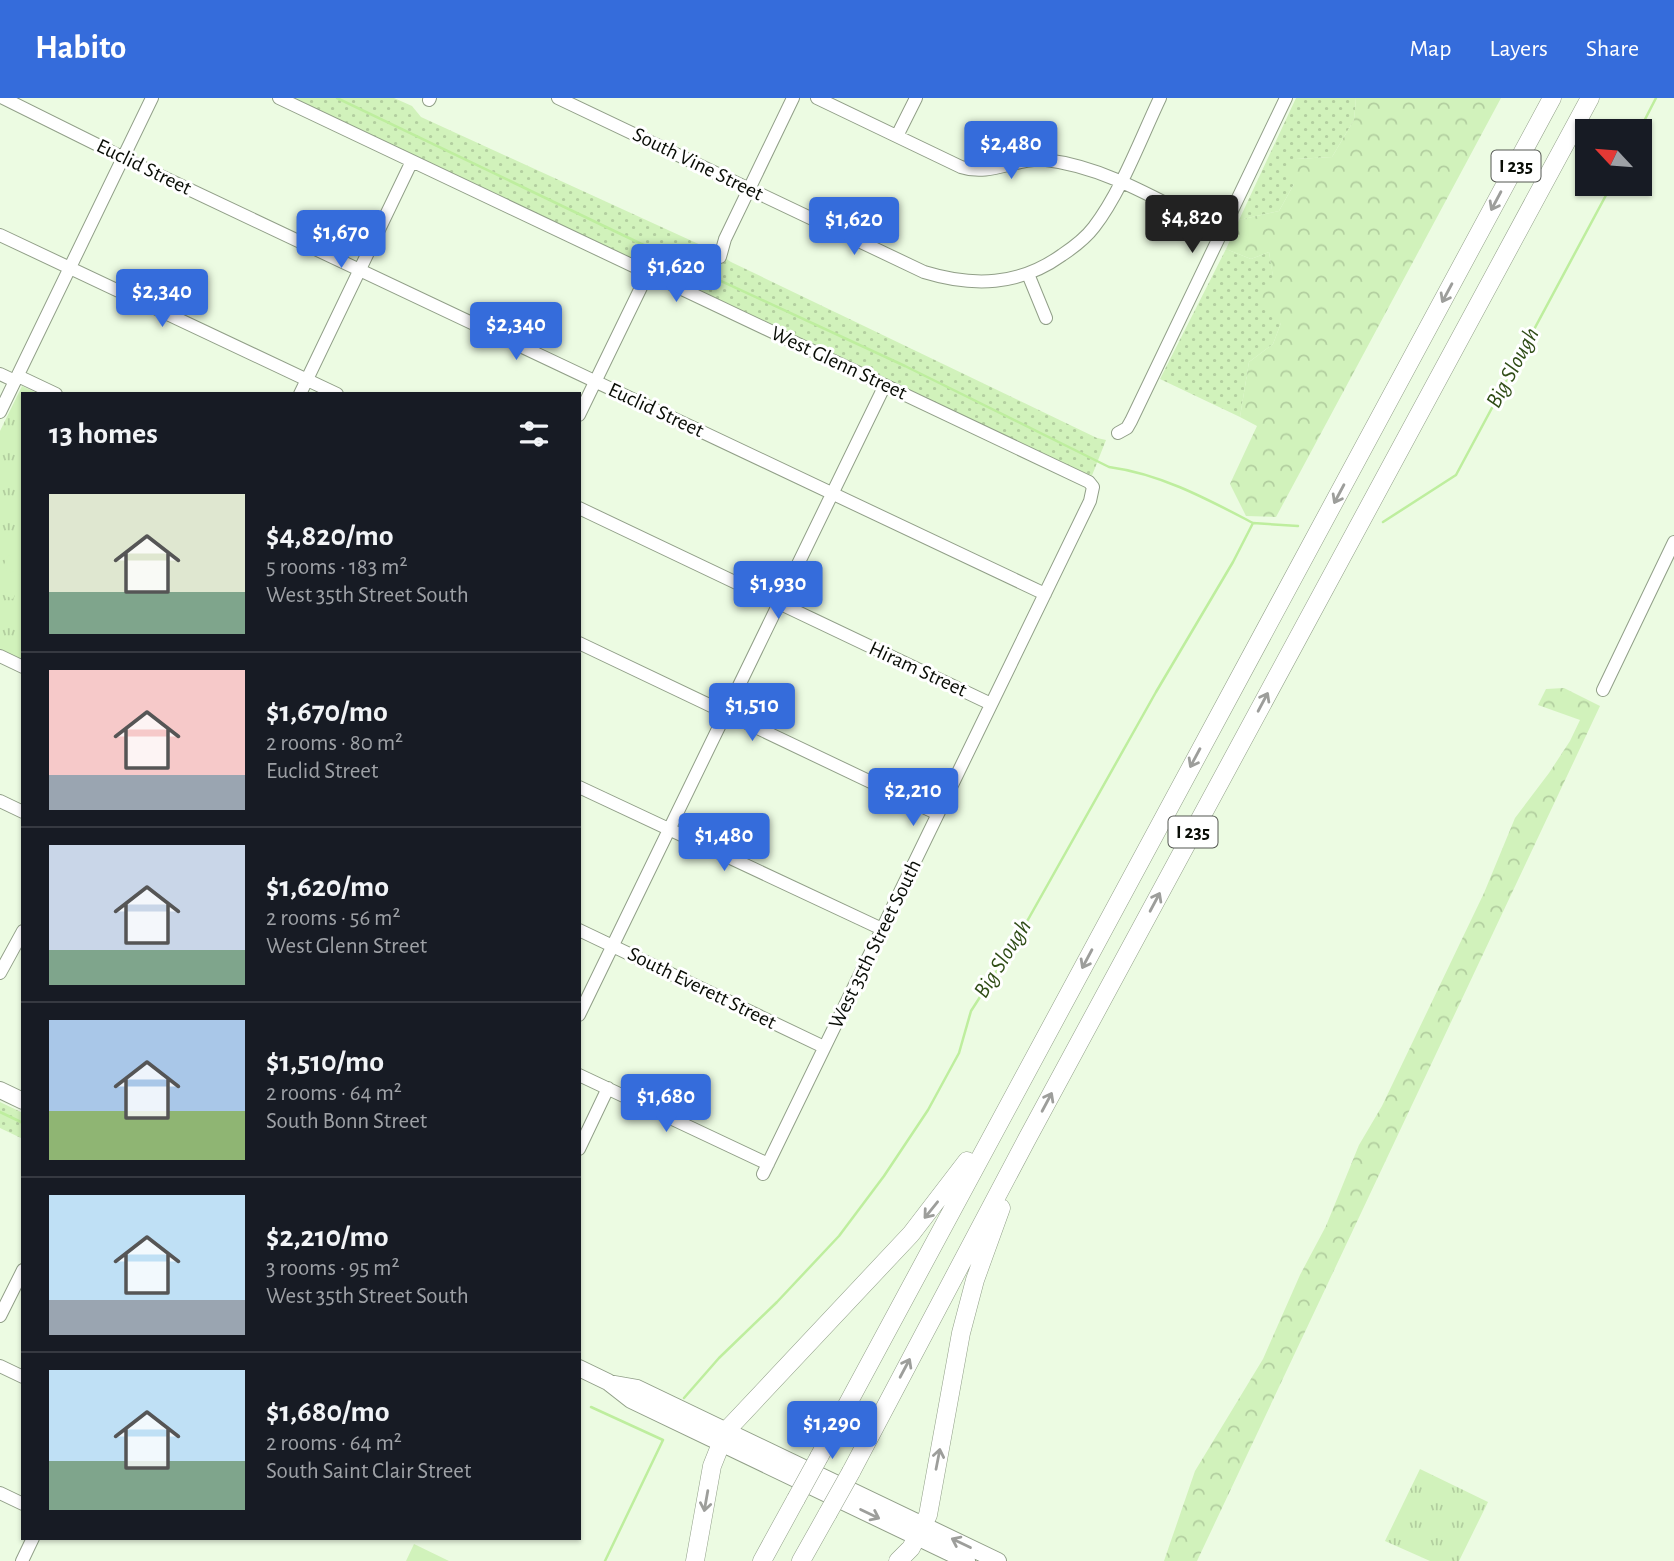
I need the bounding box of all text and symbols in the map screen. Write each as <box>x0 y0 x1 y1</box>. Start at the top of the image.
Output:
text: Habito <box>35 32 126 65</box>
text: Map <box>1409 37 1451 61</box>
text: Layers <box>1489 37 1548 61</box>
text: Share <box>1586 37 1639 61</box>
north arrow <box>1575 119 1652 196</box>
map controls <box>1575 119 1652 196</box>
pin: $2,480 <box>954 122 1068 181</box>
street label: South Vine Street <box>630 123 767 205</box>
text: $2,480 <box>980 132 1042 155</box>
street label: Euclid Street <box>93 135 195 199</box>
road number: I 235 <box>1492 150 1540 181</box>
one-way arrow <box>1489 190 1503 211</box>
pin: $4,820 <box>1135 195 1249 255</box>
pin: $1,620 <box>797 198 911 257</box>
text: $4,820 <box>1161 206 1223 229</box>
text: $1,620 <box>825 208 883 231</box>
pin: $1,670 <box>284 211 398 270</box>
text: $1,670 <box>313 221 369 244</box>
pin: $1,620 <box>619 244 733 304</box>
text: $1,620 <box>647 255 705 278</box>
pin: $2,340 <box>105 270 219 329</box>
text: $2,340 <box>132 280 192 303</box>
one-way arrow <box>1439 283 1453 303</box>
pin: $2,340 <box>459 302 573 362</box>
text: $2,340 <box>486 313 546 336</box>
street label: West Glenn Street <box>768 322 910 404</box>
water label: Big Slough <box>1482 324 1544 412</box>
street label: Euclid Street <box>605 379 707 441</box>
icon: filters <box>515 415 553 453</box>
text: 13 homes <box>49 419 158 449</box>
one-way arrow <box>1331 483 1345 503</box>
text: $4,820/mo <box>266 521 394 551</box>
icon: home <box>105 522 189 606</box>
text: 5 rooms · 183 m² <box>266 556 407 579</box>
pin: $1,930 <box>721 561 835 621</box>
text: $1,930 <box>750 572 806 595</box>
text: West 35th Street South <box>266 584 469 607</box>
street label: Hiram Street <box>866 637 970 701</box>
pin: $1,510 <box>695 684 809 743</box>
one-way arrow <box>1257 692 1270 713</box>
text: $1,510 <box>725 694 779 717</box>
text: $1,670/mo <box>266 697 388 727</box>
icon: home <box>105 698 189 782</box>
text: 2 rooms · 80 m² <box>266 732 403 755</box>
one-way arrow <box>1188 748 1202 768</box>
text: Euclid Street <box>266 760 378 783</box>
pin: $2,210 <box>856 768 970 828</box>
text: $2,210 <box>884 779 942 802</box>
pin: $1,480 <box>667 814 781 873</box>
road number: I 235 <box>1168 817 1218 848</box>
text: $1,480 <box>695 824 753 847</box>
street label: West 35th Street South <box>825 856 925 1032</box>
text: $1,620/mo <box>266 872 389 902</box>
icon: home <box>105 873 189 957</box>
one-way arrow <box>1149 892 1162 913</box>
text: 2 rooms · 56 m² <box>266 907 400 930</box>
water label: Big Slough <box>970 916 1036 1002</box>
text: West Glenn Street <box>266 935 427 958</box>
street label: South Everett Street <box>625 943 780 1033</box>
one-way arrow <box>1080 948 1094 968</box>
text: $1,510/mo <box>266 1047 384 1077</box>
icon: home <box>105 1048 189 1132</box>
pin: $1,680 <box>609 1074 723 1134</box>
text: 2 rooms · 64 m² <box>266 1082 402 1105</box>
text: $1,680 <box>637 1085 695 1108</box>
one-way arrow <box>1040 1093 1054 1113</box>
text: South Bonn Street <box>266 1110 427 1133</box>
one-way arrow <box>923 1200 938 1218</box>
text: $2,210/mo <box>266 1222 389 1252</box>
icon: home <box>105 1223 189 1307</box>
text: 3 rooms · 95 m² <box>266 1257 399 1280</box>
text: West 35th Street South <box>266 1285 469 1308</box>
one-way arrow <box>899 1358 913 1379</box>
text: $1,680/mo <box>266 1397 390 1427</box>
icon: home <box>105 1398 189 1482</box>
pin: $1,290 <box>775 1402 889 1461</box>
text: $1,290 <box>803 1412 861 1435</box>
text: 2 rooms · 64 m² <box>266 1432 402 1455</box>
one-way arrow <box>932 1448 945 1471</box>
text: South Saint Clair Street <box>266 1460 471 1483</box>
one-way arrow <box>699 1489 712 1512</box>
one-way arrow <box>859 1508 880 1521</box>
one-way arrow <box>951 1536 972 1549</box>

